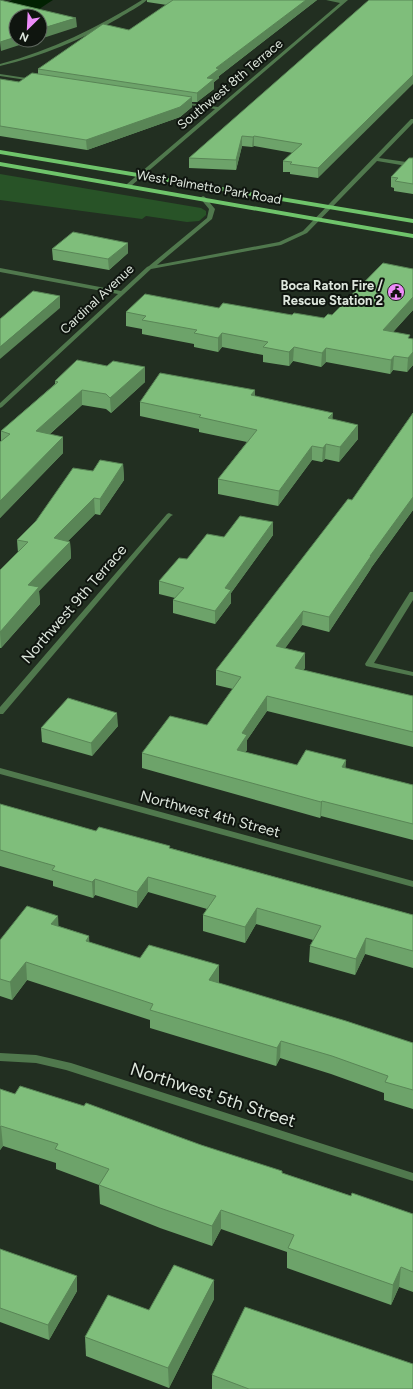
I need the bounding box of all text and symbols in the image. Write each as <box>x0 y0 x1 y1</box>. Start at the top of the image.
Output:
north arrow <box>8 8 48 48</box>
text: N <box>18 29 31 44</box>
street label: Southwest 8th Terrace <box>174 36 286 132</box>
street label: West Palmetto Park Road <box>135 167 283 207</box>
street label: Cardinal Avenue <box>57 261 137 337</box>
place label: Boca Raton Fire / Rescue Station 2 <box>280 278 383 308</box>
public building icon: Boca Raton Fire / Rescue Station 2 <box>386 282 406 302</box>
street label: Northwest 9th Terrace <box>18 541 130 667</box>
street label: Northwest 4th Street <box>138 787 282 841</box>
street label: Northwest 5th Street <box>128 1058 299 1132</box>

